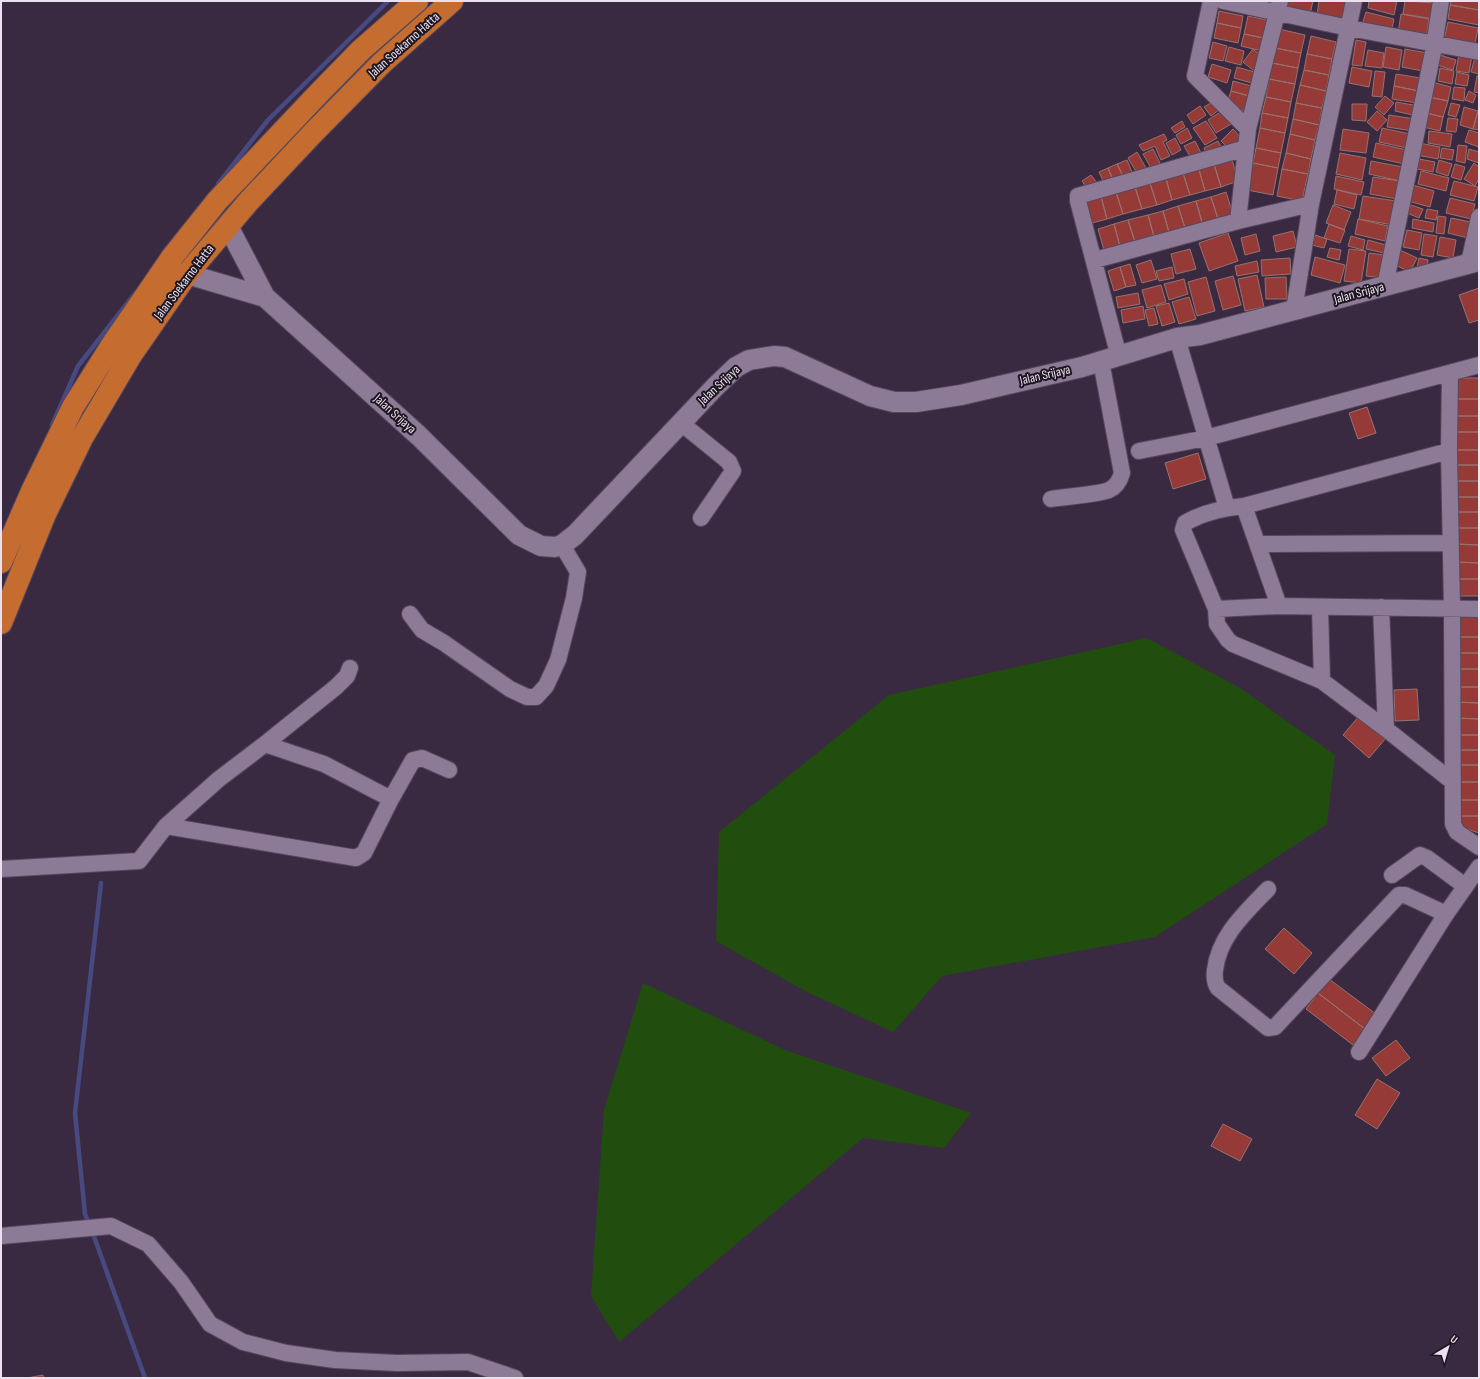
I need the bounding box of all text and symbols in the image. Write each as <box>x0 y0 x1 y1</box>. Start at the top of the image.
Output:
street label: Jalan Soekarno Hatta <box>364 9 443 82</box>
street label: Jalan Soekarno Hatta <box>150 241 218 324</box>
street label: Jalan Srijaya <box>1331 279 1386 308</box>
street label: Jalan Srijaya <box>1017 361 1072 389</box>
street label: Jalan Srijaya <box>694 362 743 409</box>
street label: Jalan Srijaya <box>370 390 419 437</box>
north arrow <box>1428 1327 1468 1367</box>
text: U <box>1448 1333 1460 1347</box>

